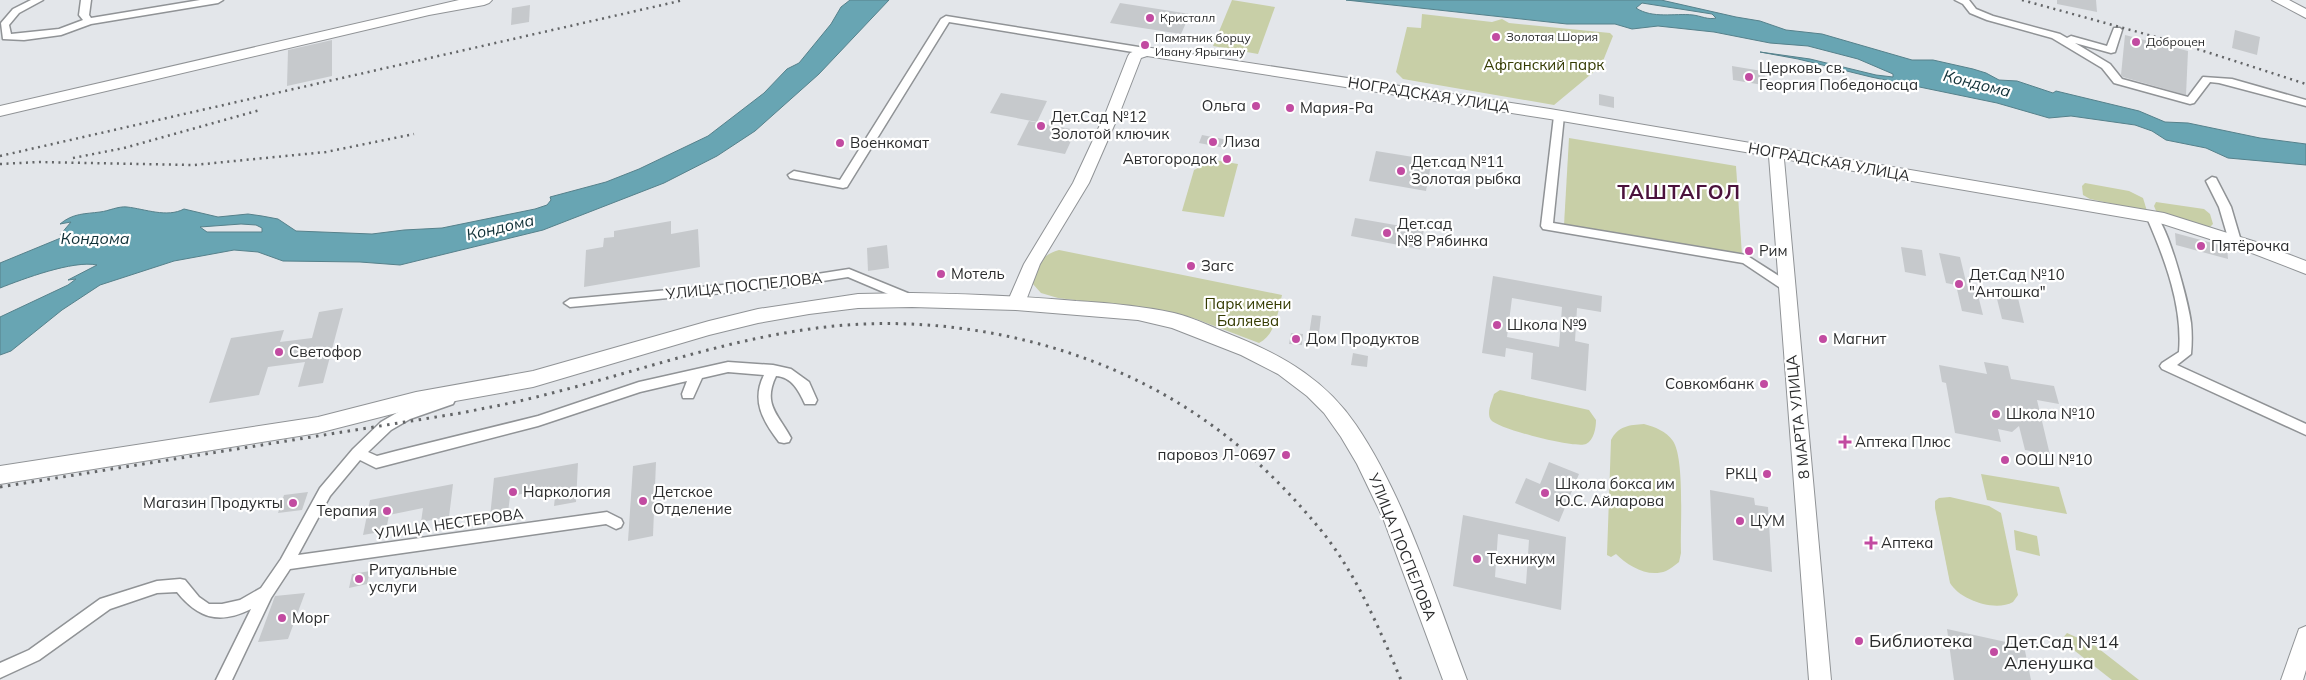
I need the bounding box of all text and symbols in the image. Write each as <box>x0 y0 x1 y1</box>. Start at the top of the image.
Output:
place label: Кристалл <box>1160 10 1215 25</box>
marker: Кристалл <box>1144 12 1156 24</box>
place label: Золотая Шория <box>1506 29 1598 44</box>
place label: Памятник борцу Ивану Ярыгину <box>1155 30 1251 59</box>
marker: Золотая Шория <box>1490 31 1502 43</box>
place label: Доброцен <box>2146 34 2205 49</box>
marker: Доброцен <box>2130 36 2142 48</box>
marker: Памятник борцу Ивану Ярыгину <box>1139 39 1151 51</box>
park label: Афганский парк <box>1484 55 1605 74</box>
place label: Церковь св. Георгия Победоносца <box>1759 58 1918 94</box>
water label: Кондома <box>1941 65 2013 101</box>
marker: Церковь св. Георгия Победоносца <box>1743 71 1755 83</box>
street label: НОГРАДСКАЯ УЛИЦА <box>1347 72 1512 117</box>
place label: Ольга <box>1202 96 1246 115</box>
place label: Мария-Ра <box>1300 98 1374 117</box>
marker: Ольга <box>1250 100 1262 112</box>
marker: Мария-Ра <box>1284 102 1296 114</box>
place label: Дет.Сад №12 Золотой ключик <box>1051 107 1170 143</box>
marker: Дет.Сад №12 Золотой ключик <box>1035 120 1047 132</box>
place label: Лиза <box>1223 132 1260 151</box>
place label: Военкомат <box>850 133 929 152</box>
marker: Лиза <box>1207 136 1219 148</box>
marker: Военкомат <box>834 137 846 149</box>
street label: НОГРАДСКАЯ УЛИЦА <box>1747 138 1911 185</box>
place label: Автогородок <box>1123 149 1218 168</box>
place label: Дет.сад №11 Золотая рыбка <box>1411 152 1521 188</box>
marker: Автогородок <box>1221 153 1233 165</box>
marker: Дет.сад №11 Золотая рыбка <box>1395 165 1407 177</box>
district label: ТАШТАГОЛ <box>1617 179 1741 204</box>
water label: Кондома <box>464 209 536 244</box>
place label: Дет.сад №8 Рябинка <box>1397 214 1488 250</box>
marker: Дет.сад №8 Рябинка <box>1381 227 1393 239</box>
water label: Кондома <box>61 228 130 248</box>
place label: Пятёрочка <box>2211 236 2289 255</box>
marker: Пятёрочка <box>2195 240 2207 252</box>
place label: Рим <box>1759 241 1788 260</box>
marker: Рим <box>1743 245 1755 257</box>
place label: Загс <box>1201 256 1234 275</box>
marker: Загс <box>1185 260 1197 272</box>
place label: Мотель <box>951 264 1005 283</box>
place label: Дет.Сад №10 "Антошка" <box>1969 265 2065 301</box>
street label: УЛИЦА ПОСПЕЛОВА <box>664 268 823 303</box>
marker: Мотель <box>935 268 947 280</box>
marker: Дет.Сад №10 "Антошка" <box>1953 278 1965 290</box>
park label: Парк имени Баляева <box>1205 294 1292 330</box>
place label: Школа №9 <box>1507 315 1587 334</box>
marker: Школа №9 <box>1491 319 1503 331</box>
place label: Дом Продуктов <box>1306 329 1419 348</box>
place label: Магнит <box>1833 329 1887 348</box>
marker: Дом Продуктов <box>1290 333 1302 345</box>
marker: Магнит <box>1817 333 1829 345</box>
place label: Светофор <box>289 342 362 361</box>
marker: Светофор <box>273 346 285 358</box>
street label: 8 МАРТА УЛИЦА <box>1782 354 1813 480</box>
place label: Совкомбанк <box>1665 374 1755 393</box>
marker: Совкомбанк <box>1758 378 1770 390</box>
place label: Школа №10 <box>2006 404 2095 423</box>
marker: Школа №10 <box>1990 408 2002 420</box>
place label: Аптека Плюс <box>1855 432 1951 451</box>
marker: Аптека Плюс <box>1839 436 1851 448</box>
place label: паровоз Л-0697 <box>1158 445 1276 464</box>
marker: паровоз Л-0697 <box>1280 449 1292 461</box>
place label: ООШ №10 <box>2015 450 2093 469</box>
marker: ООШ №10 <box>1999 454 2011 466</box>
place label: РКЦ <box>1725 464 1757 483</box>
marker: РКЦ <box>1761 468 1773 480</box>
street label: УЛИЦА ПОСПЕЛОВА <box>1364 469 1441 623</box>
place label: Школа бокса им Ю.С. Айларова <box>1555 474 1675 510</box>
place label: Наркология <box>523 482 611 501</box>
place label: Детское Отделение <box>653 482 732 518</box>
marker: Наркология <box>507 486 519 498</box>
marker: Школа бокса им Ю.С. Айларова <box>1539 487 1551 499</box>
place label: Магазин Продукты <box>143 493 283 512</box>
marker: Детское Отделение <box>637 495 649 507</box>
marker: Магазин Продукты <box>287 497 299 509</box>
place label: Терапия <box>316 501 377 520</box>
street label: УЛИЦА НЕСТЕРОВА <box>372 504 525 543</box>
marker: Терапия <box>381 505 393 517</box>
place label: ЦУМ <box>1750 511 1785 530</box>
marker: ЦУМ <box>1734 515 1746 527</box>
place label: Аптека <box>1881 533 1933 552</box>
marker: Аптека <box>1865 537 1877 549</box>
place label: Техникум <box>1487 549 1555 568</box>
marker: Техникум <box>1471 553 1483 565</box>
place label: Ритуальные услуги <box>369 560 457 596</box>
marker: Ритуальные услуги <box>353 573 365 585</box>
place label: Морг <box>292 608 330 627</box>
marker: Морг <box>276 612 288 624</box>
place label: Библиотека <box>1869 629 1973 652</box>
place label: Дет.Сад №14 Аленушка <box>2004 630 2119 674</box>
marker: Библиотека <box>1853 635 1865 647</box>
marker: Дет.Сад №14 Аленушка <box>1988 646 2000 658</box>

